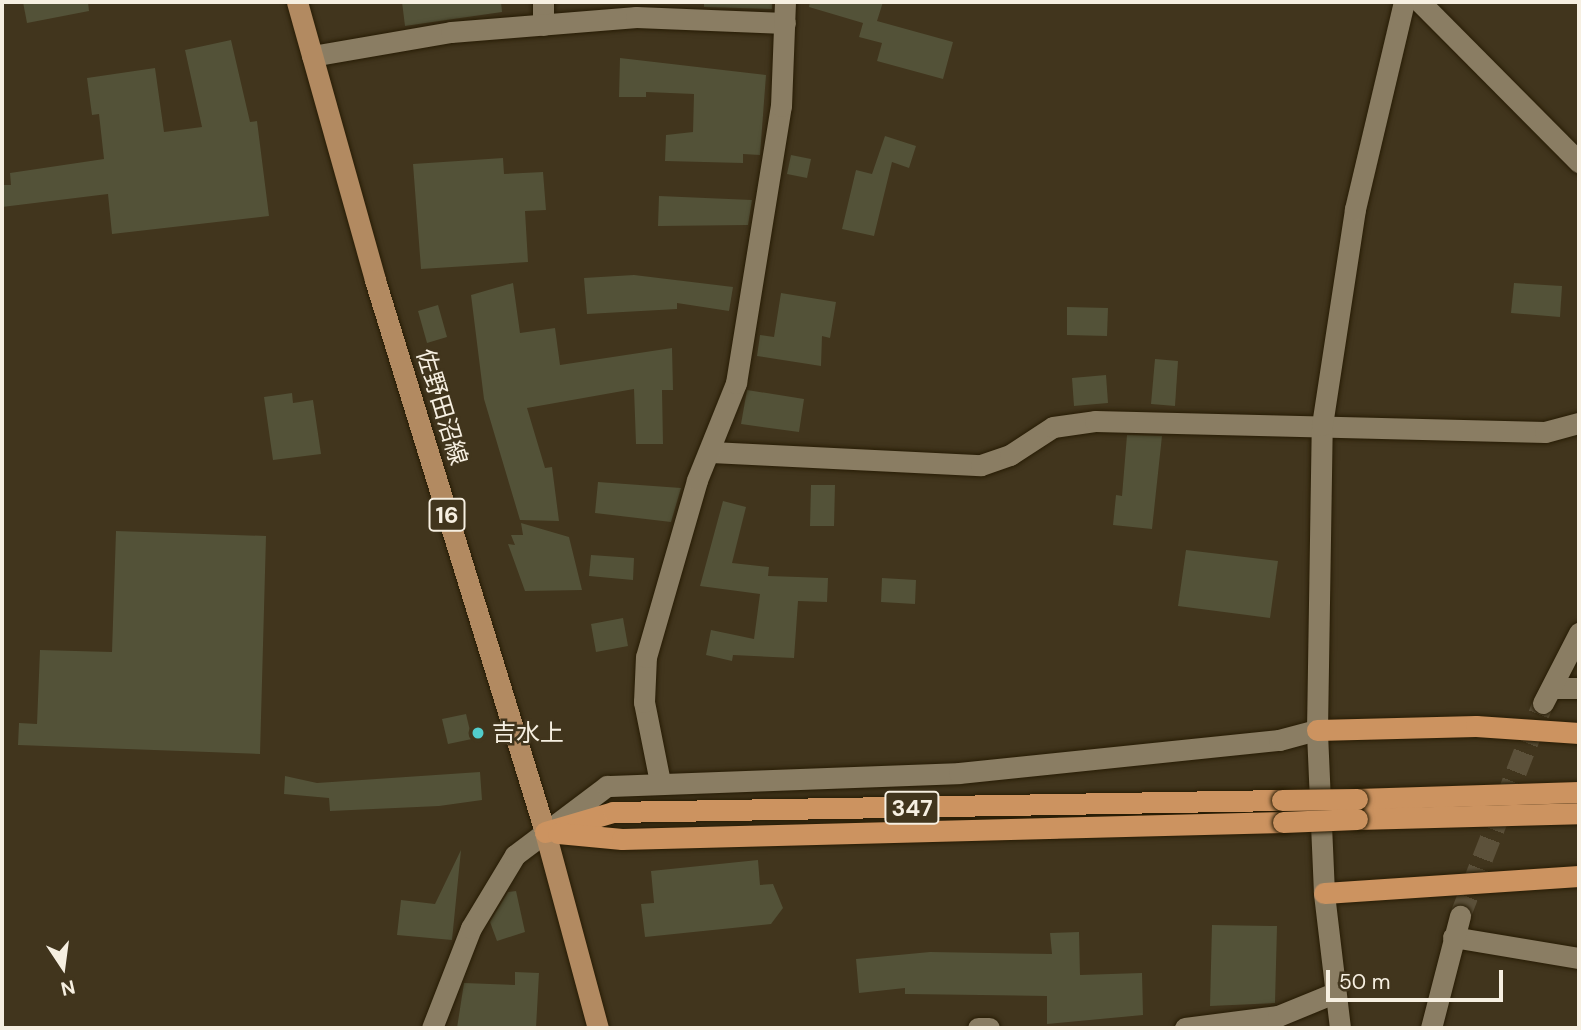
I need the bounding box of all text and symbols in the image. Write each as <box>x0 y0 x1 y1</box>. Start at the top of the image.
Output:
street label: 佐野田沼線 <box>411 345 473 469</box>
road number: 16 <box>428 495 466 534</box>
place label: 吉水上 <box>492 719 564 747</box>
marker: 吉水上 <box>470 725 486 741</box>
road number: 347 <box>884 788 940 828</box>
north arrow <box>28 932 98 1002</box>
scale bar <box>1329 956 1506 1000</box>
text: 50 m <box>1339 968 1390 996</box>
text: N <box>58 974 77 1002</box>

